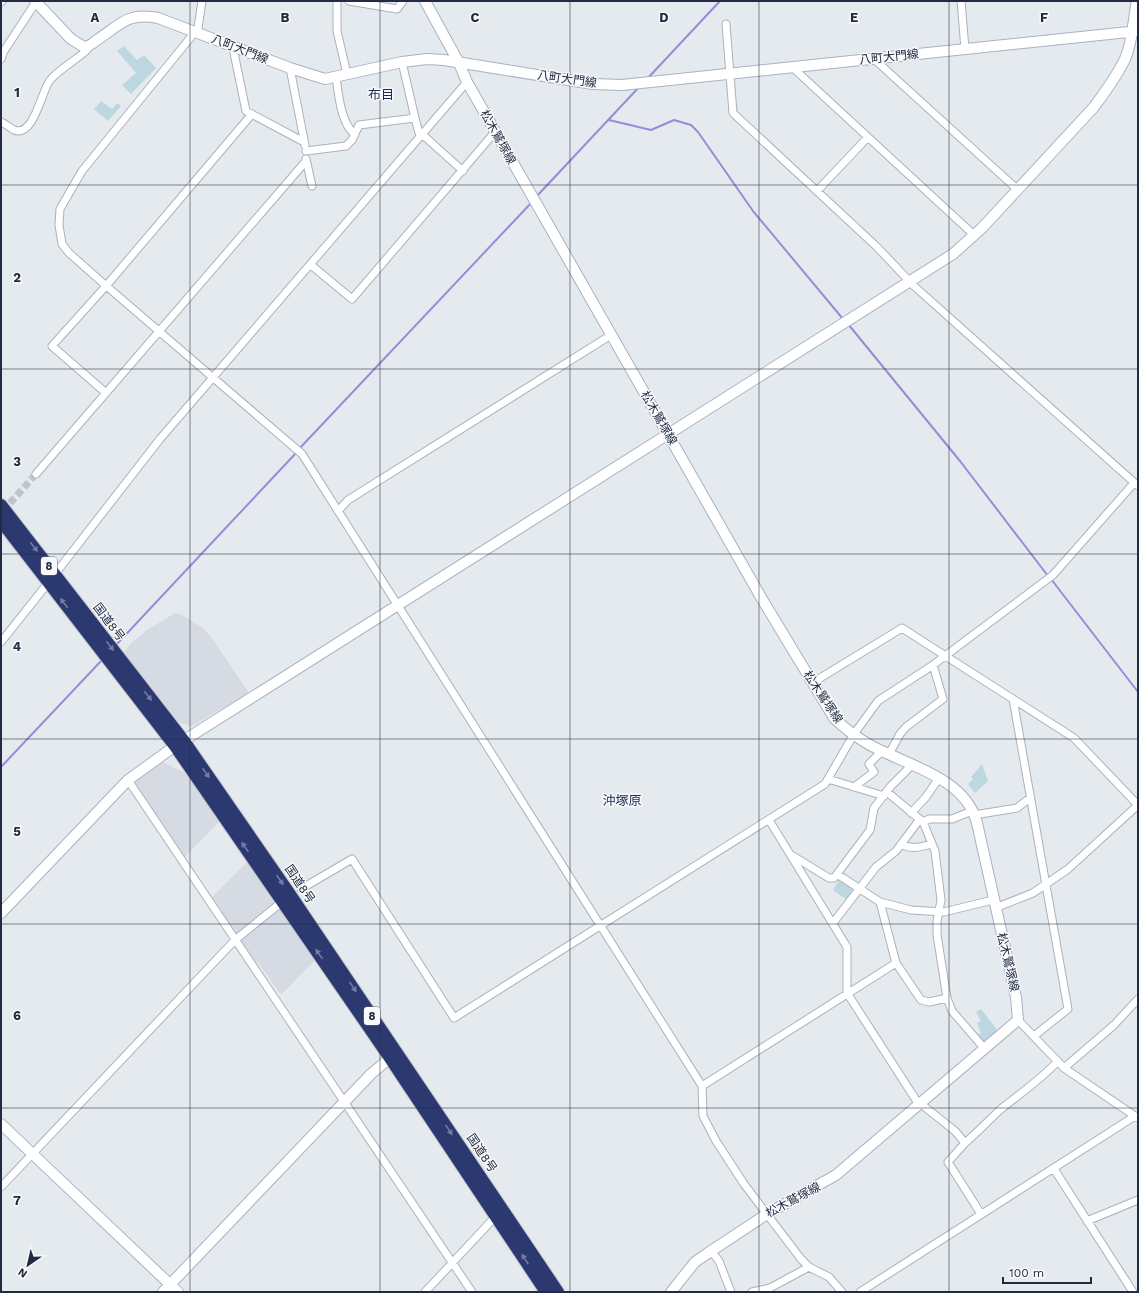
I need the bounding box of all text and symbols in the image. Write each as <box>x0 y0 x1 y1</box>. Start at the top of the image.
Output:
text: A <box>91 10 100 25</box>
text: B <box>281 10 290 25</box>
text: C <box>471 10 480 25</box>
text: D <box>659 10 669 25</box>
text: E <box>850 10 858 25</box>
text: F <box>1040 10 1048 25</box>
street label: 八町大門線 <box>209 32 271 66</box>
street label: 八町大門線 <box>858 47 920 67</box>
street label: 八町大門線 <box>536 68 598 90</box>
text: 1 <box>14 85 20 100</box>
district label: 布目 <box>368 87 394 102</box>
street label: 松木鷲塚線 <box>477 107 519 167</box>
text: 2 <box>13 270 21 285</box>
street label: 松木鷲塚線 <box>638 389 680 447</box>
text: 3 <box>13 454 21 469</box>
one-way arrow <box>29 541 38 552</box>
road number: 8 <box>41 557 57 575</box>
one-way arrow <box>59 597 68 608</box>
street label: 国道8号 <box>90 600 128 644</box>
text: 4 <box>13 639 22 654</box>
one-way arrow <box>106 641 114 652</box>
street label: 松木鷲塚線 <box>800 668 846 726</box>
one-way arrow <box>144 690 153 701</box>
one-way arrow <box>202 768 210 778</box>
district label: 沖塚原 <box>602 793 642 808</box>
text: 5 <box>13 824 21 839</box>
one-way arrow <box>241 842 249 853</box>
street label: 国道8号 <box>282 862 318 906</box>
one-way arrow <box>276 874 284 885</box>
street label: 松木鷲塚線 <box>994 931 1022 993</box>
one-way arrow <box>315 949 323 960</box>
one-way arrow <box>349 982 357 992</box>
road number: 8 <box>364 1007 380 1025</box>
text: 6 <box>13 1008 21 1023</box>
one-way arrow <box>445 1124 453 1135</box>
street label: 国道8号 <box>464 1131 500 1175</box>
street label: 松木鷲塚線 <box>763 1180 823 1220</box>
text: 7 <box>13 1193 21 1208</box>
north arrow <box>8 1245 48 1285</box>
one-way arrow <box>521 1254 529 1265</box>
scale bar <box>1003 1259 1091 1285</box>
text: N <box>16 1265 30 1281</box>
text: 100 m <box>1009 1266 1044 1280</box>

